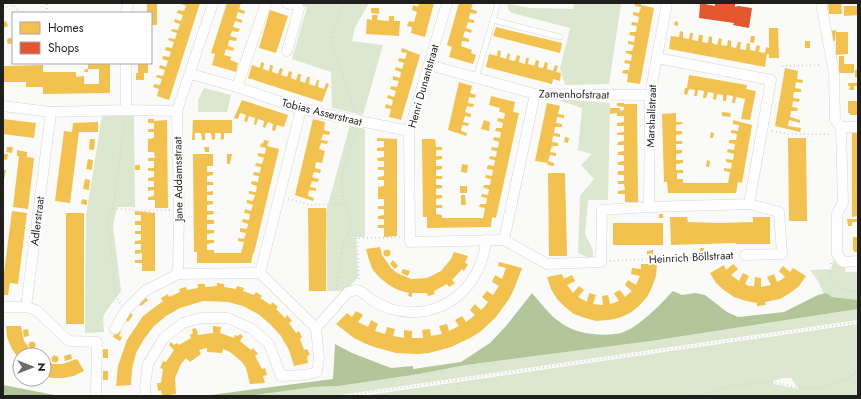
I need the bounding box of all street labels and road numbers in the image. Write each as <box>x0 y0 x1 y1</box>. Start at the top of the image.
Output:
street label: Henri Dunantstraat <box>403 42 443 130</box>
street label: Marshallstraat <box>642 84 660 148</box>
street label: Zamenhofstraat <box>539 85 610 103</box>
street label: Tobias Asserstraat <box>280 94 364 130</box>
street label: Jane Addamsstraat <box>169 136 187 224</box>
street label: Adlerstraat <box>26 195 48 247</box>
street label: Heinrich Böllstraat <box>648 247 734 267</box>

